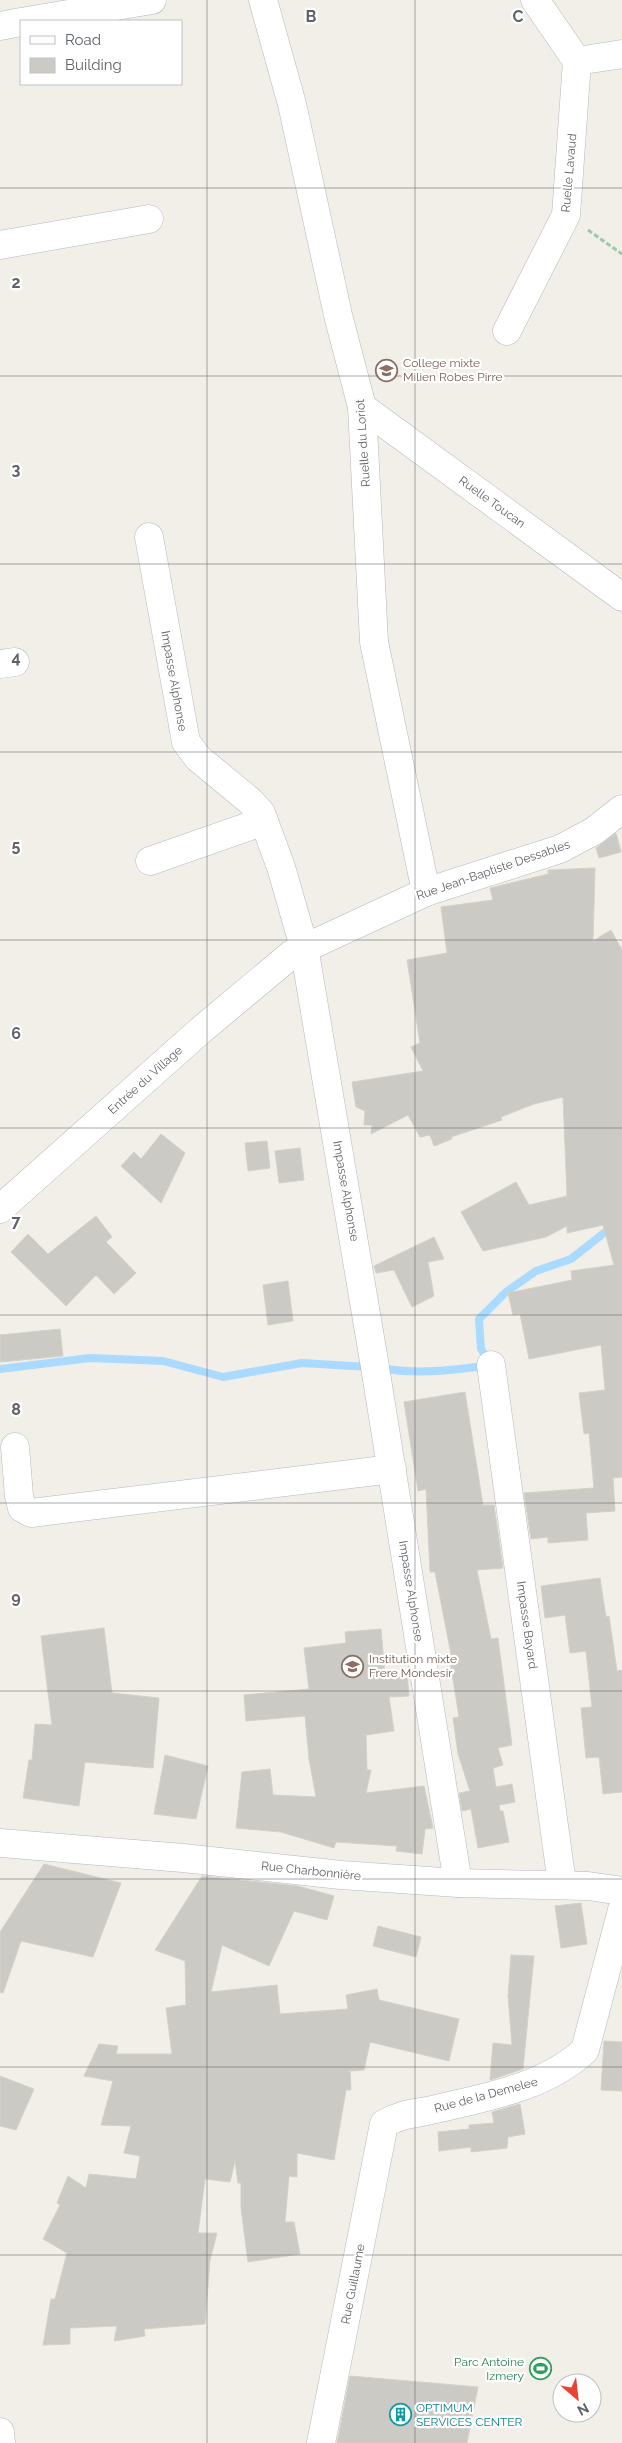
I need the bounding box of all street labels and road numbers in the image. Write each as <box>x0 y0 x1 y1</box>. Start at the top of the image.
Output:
street label: Ruelle Lavaud <box>559 133 579 213</box>
street label: Ruelle du Loriot <box>353 399 373 487</box>
street label: Ruelle Toucan <box>456 473 528 531</box>
street label: Impasse Alphonse <box>158 630 190 732</box>
street label: Rue Jean-Baptiste Dessables <box>414 837 572 903</box>
street label: Entrée du Village <box>105 1043 185 1117</box>
street label: Impasse Alphonse <box>330 1140 362 1242</box>
street label: Impasse Alphonse <box>396 1540 426 1642</box>
street label: Impasse Bayard <box>514 1580 540 1670</box>
street label: Rue Charbonnière <box>260 1859 362 1883</box>
street label: Rue de la Demelee <box>433 2074 539 2116</box>
street label: Rue Guillaume <box>338 2243 368 2325</box>

